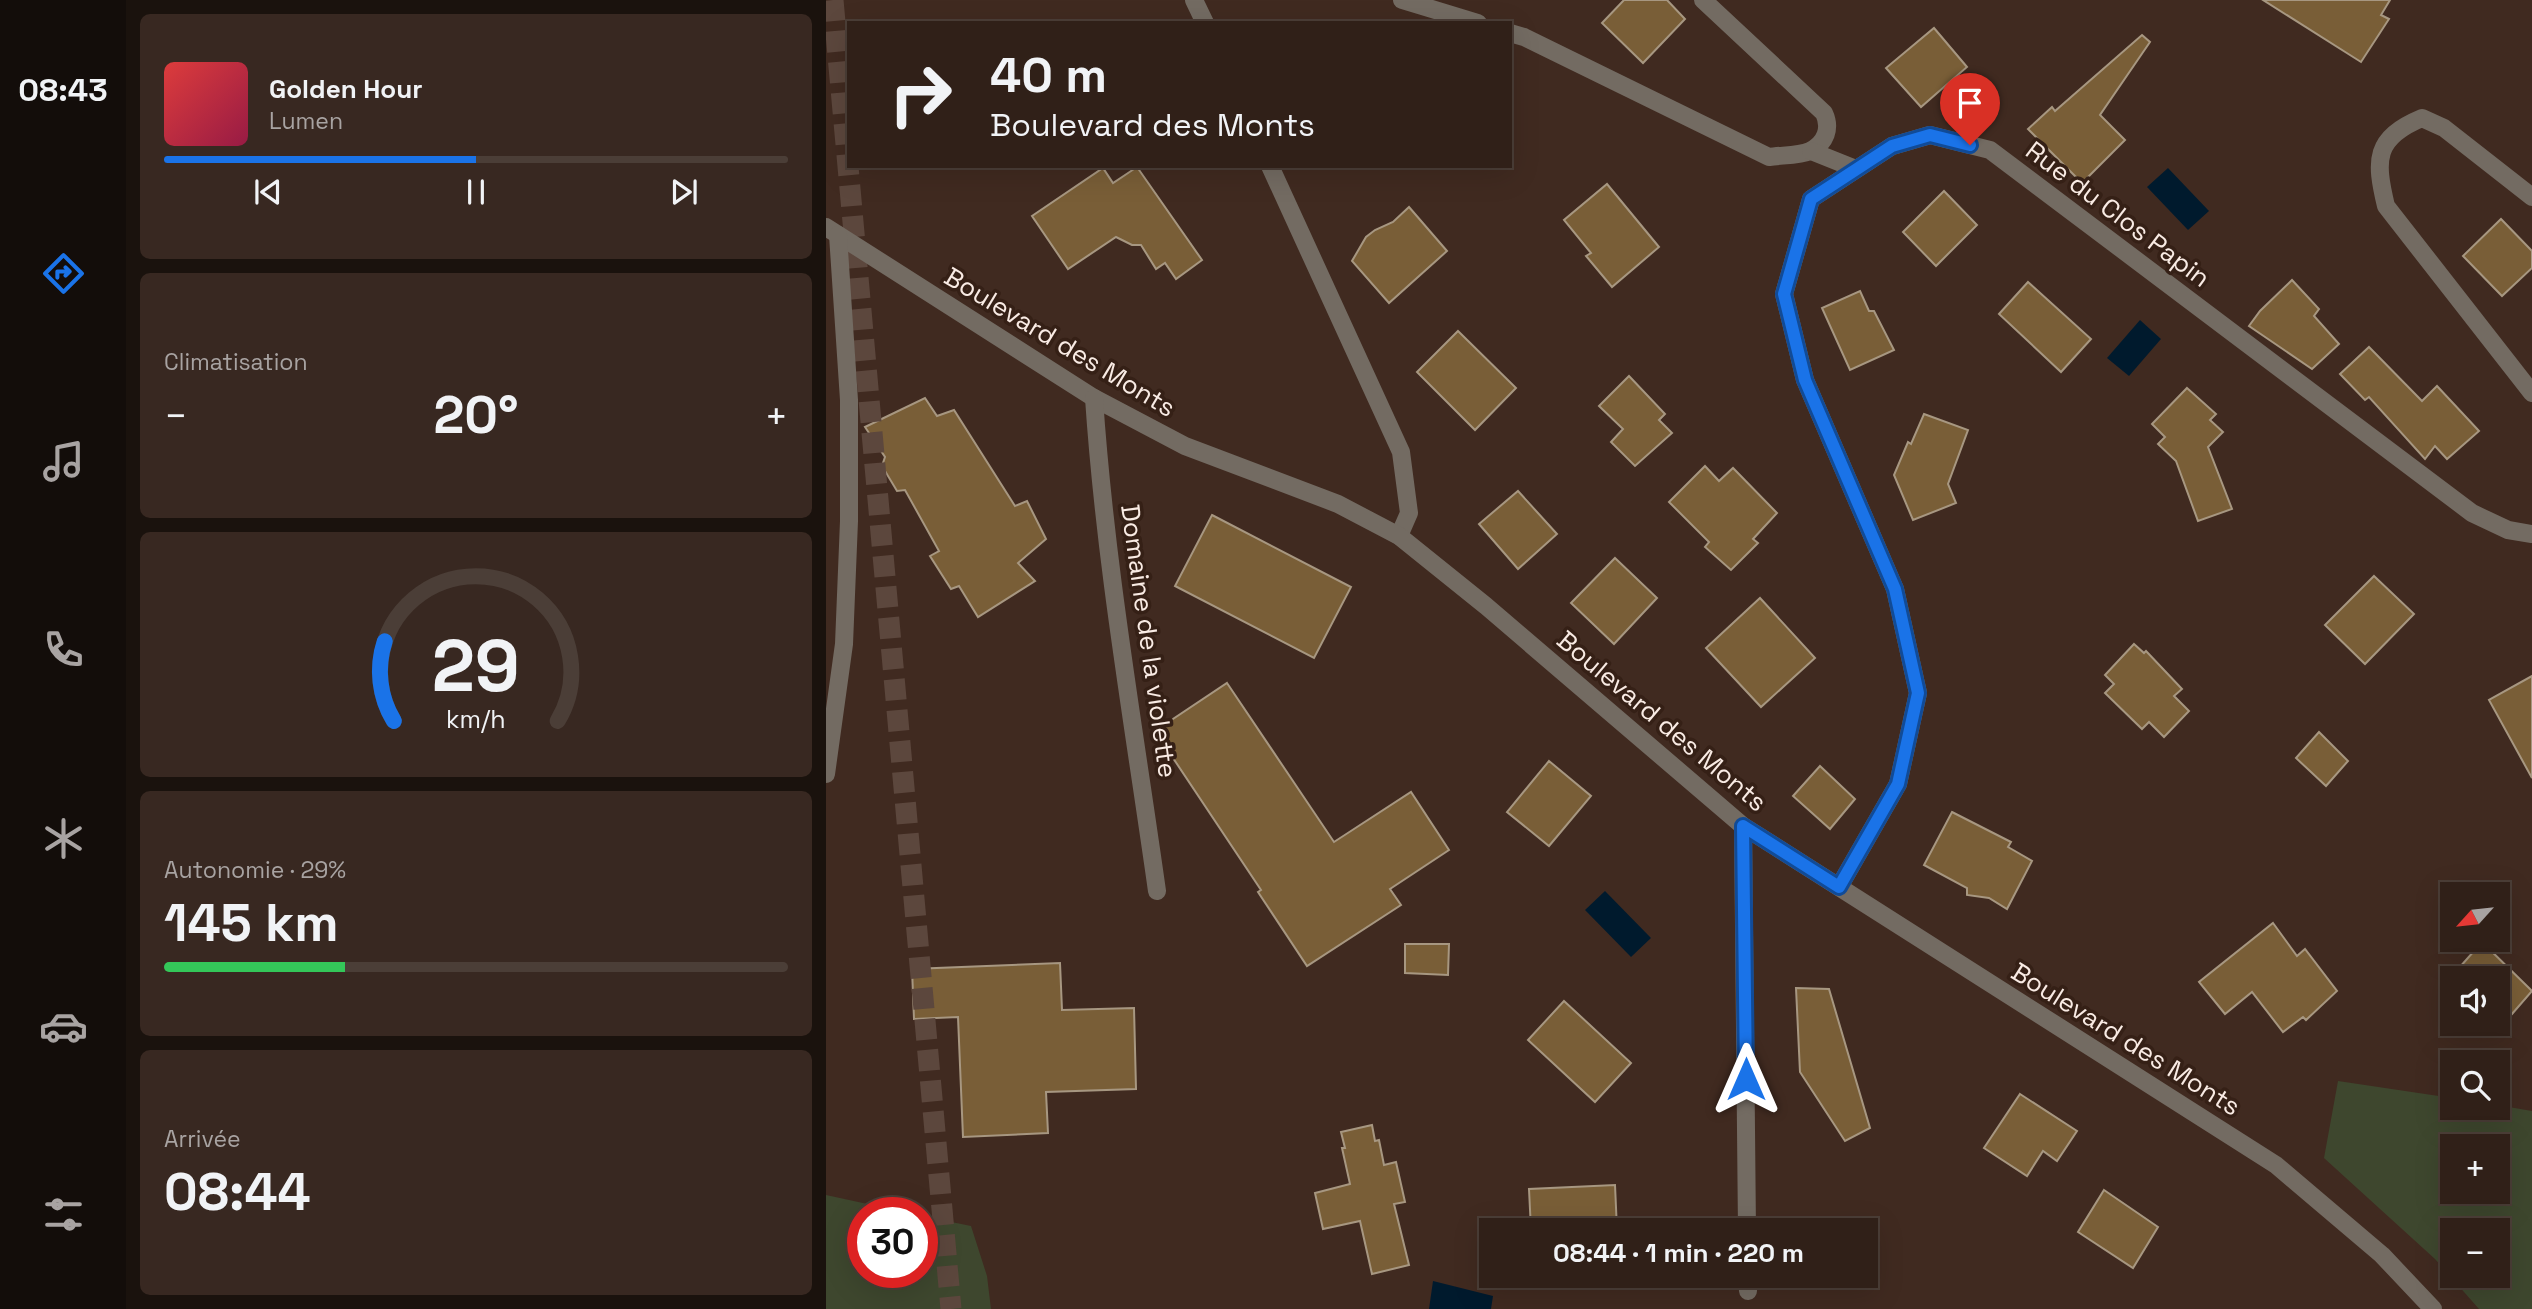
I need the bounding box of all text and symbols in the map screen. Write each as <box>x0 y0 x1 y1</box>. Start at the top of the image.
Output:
text: 40 m <box>990 44 1107 106</box>
icon: right <box>875 49 966 140</box>
text: 08:43 <box>18 70 108 110</box>
text: Golden Hour <box>269 72 423 106</box>
pin <box>1940 73 2000 145</box>
icon: arrive <box>1951 84 1989 122</box>
text: Boulevard des Monts <box>990 105 1315 145</box>
text: Lumen <box>269 106 343 136</box>
street label: Rue du Clos Papin <box>2019 133 2217 295</box>
icon: previous <box>249 173 287 211</box>
icon: pause <box>457 173 495 211</box>
icon: next <box>665 173 703 211</box>
icon: directions <box>39 249 88 298</box>
street label: Boulevard des Monts <box>938 259 1182 425</box>
text: Climatisation <box>164 347 308 377</box>
text: 20° <box>433 382 519 448</box>
text: − <box>164 392 188 440</box>
text: + <box>764 392 788 440</box>
icon: music <box>39 437 88 486</box>
street label: Domaine de la violette <box>1113 502 1185 780</box>
text: 29 <box>432 619 520 712</box>
street label: Boulevard des Monts <box>1550 623 1774 819</box>
icon: phone <box>39 625 88 674</box>
text: km/h <box>446 702 506 734</box>
icon: climate <box>39 814 88 863</box>
text: Autonomie · 29% <box>164 855 346 885</box>
north arrow <box>2440 882 2510 952</box>
map controls <box>2440 882 2510 1288</box>
text: 145 km <box>164 890 339 956</box>
street label: Boulevard des Monts <box>2005 955 2247 1123</box>
button: sound <box>2440 966 2510 1036</box>
icon: car <box>39 1002 88 1051</box>
position arrow <box>1709 1042 1783 1116</box>
button: search <box>2440 1050 2510 1120</box>
text: Arrivée <box>164 1124 241 1154</box>
button: + <box>2440 1134 2510 1204</box>
text: 08:44 <box>164 1159 311 1225</box>
icon: filters <box>39 1190 88 1239</box>
speed limit sign: 30 <box>847 1197 938 1288</box>
button: − <box>2440 1218 2510 1288</box>
text: 08:44 · 1 min · 220 m <box>1553 1236 1804 1270</box>

